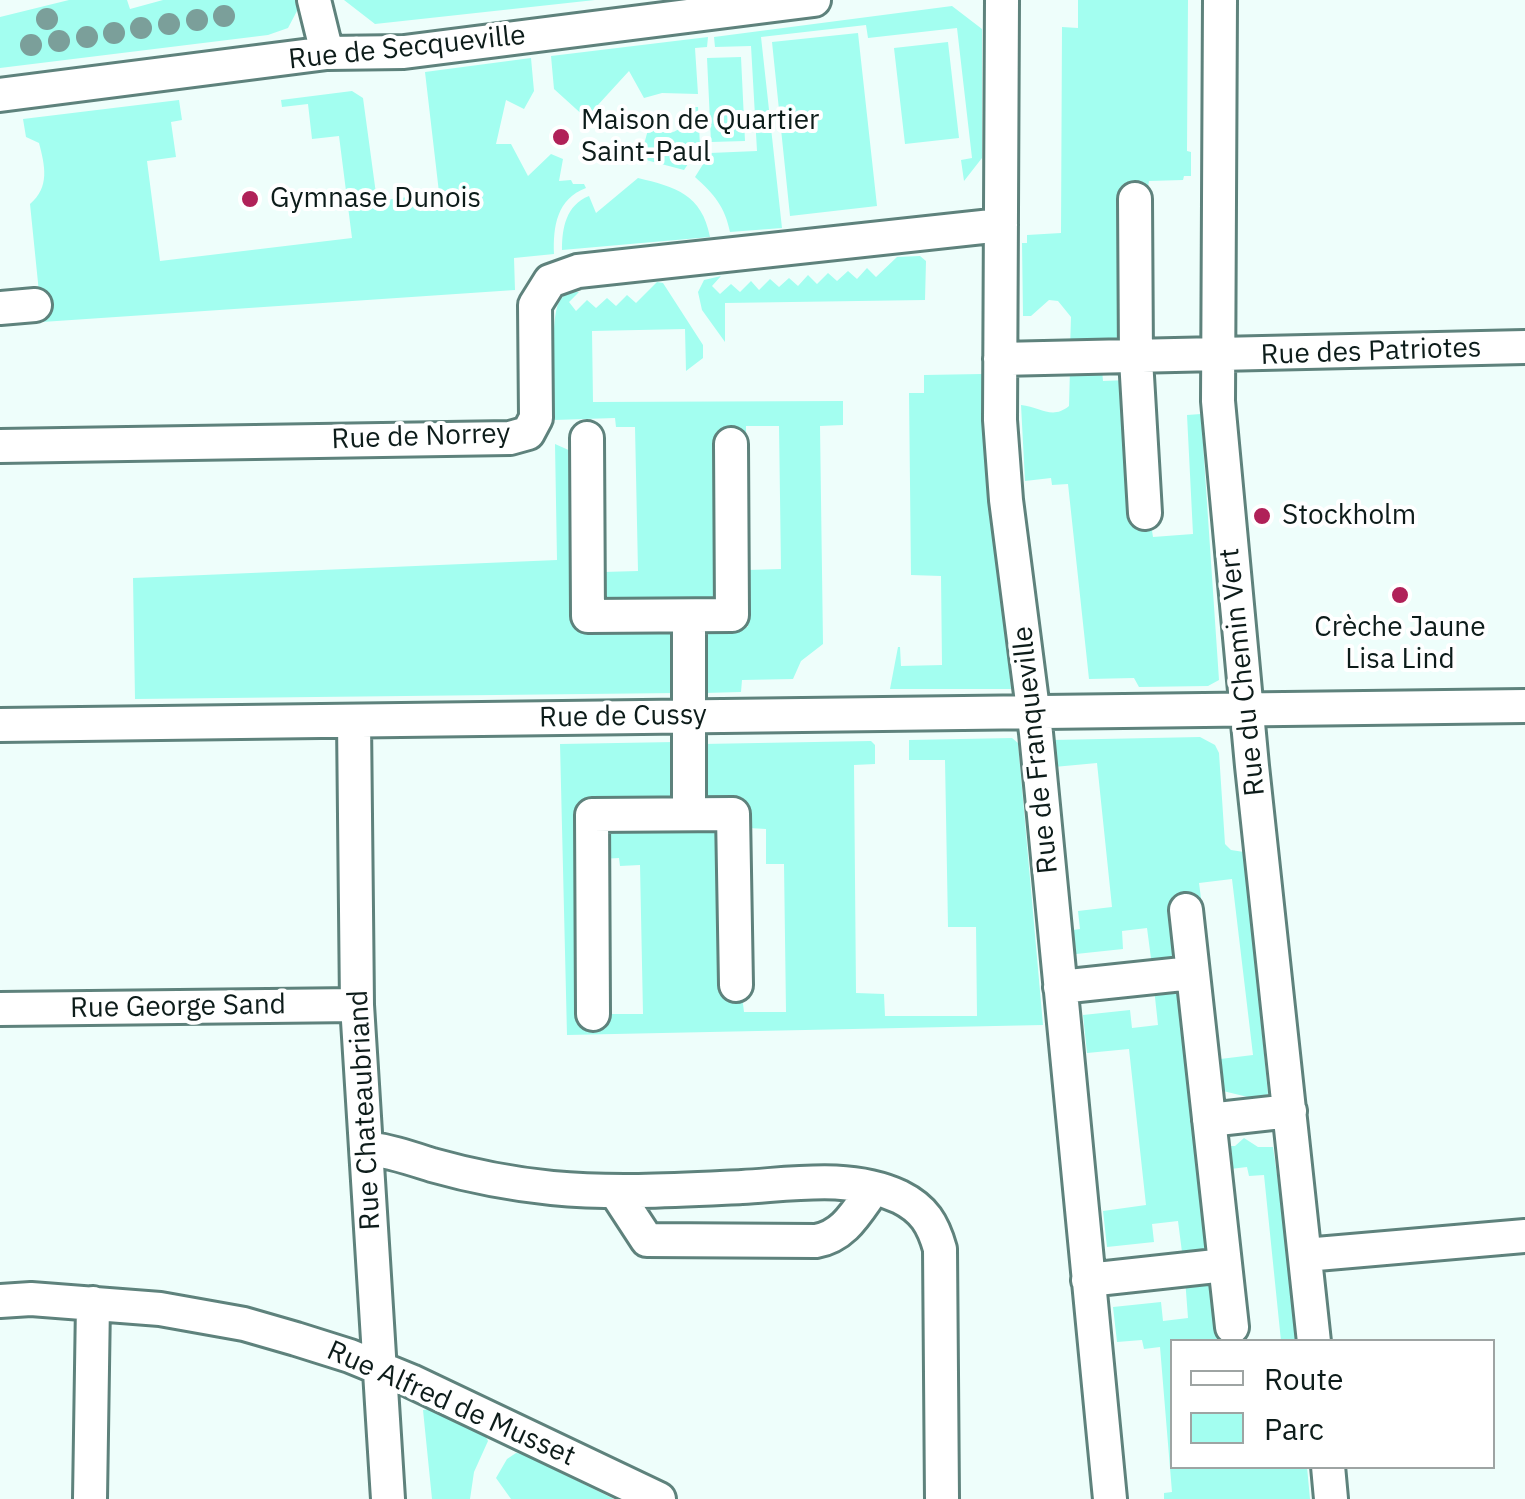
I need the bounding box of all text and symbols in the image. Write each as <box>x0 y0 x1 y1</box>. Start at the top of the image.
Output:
street label: Rue de Secqueville <box>287 19 527 77</box>
place label: Maison de Quartier Saint-Paul <box>581 104 819 170</box>
marker: Maison de Quartier Saint-Paul <box>550 126 572 148</box>
place label: Gymnase Dunois <box>270 182 481 216</box>
marker: Gymnase Dunois <box>239 188 261 210</box>
street label: Rue des Patriotes <box>1260 331 1482 373</box>
street label: Rue de Norrey <box>331 417 511 457</box>
place label: Stockholm <box>1282 499 1416 533</box>
marker: Stockholm <box>1251 505 1273 527</box>
street label: Rue du Chemin Vert <box>1213 546 1273 798</box>
marker: Crèche Jaune Lisa Lind <box>1389 584 1411 606</box>
place label: Crèche Jaune Lisa Lind <box>1314 611 1486 677</box>
street label: Rue de Franqueville <box>1006 625 1066 875</box>
street label: Rue de Cussy <box>539 699 707 735</box>
street label: Rue George Sand <box>70 988 286 1026</box>
street label: Rue Chateaubriand <box>342 989 388 1231</box>
street label: Rue Alfred de Musset <box>322 1334 580 1474</box>
legend <box>1170 1339 1495 1469</box>
text: Route <box>1264 1359 1343 1398</box>
text: Parc <box>1264 1409 1324 1448</box>

